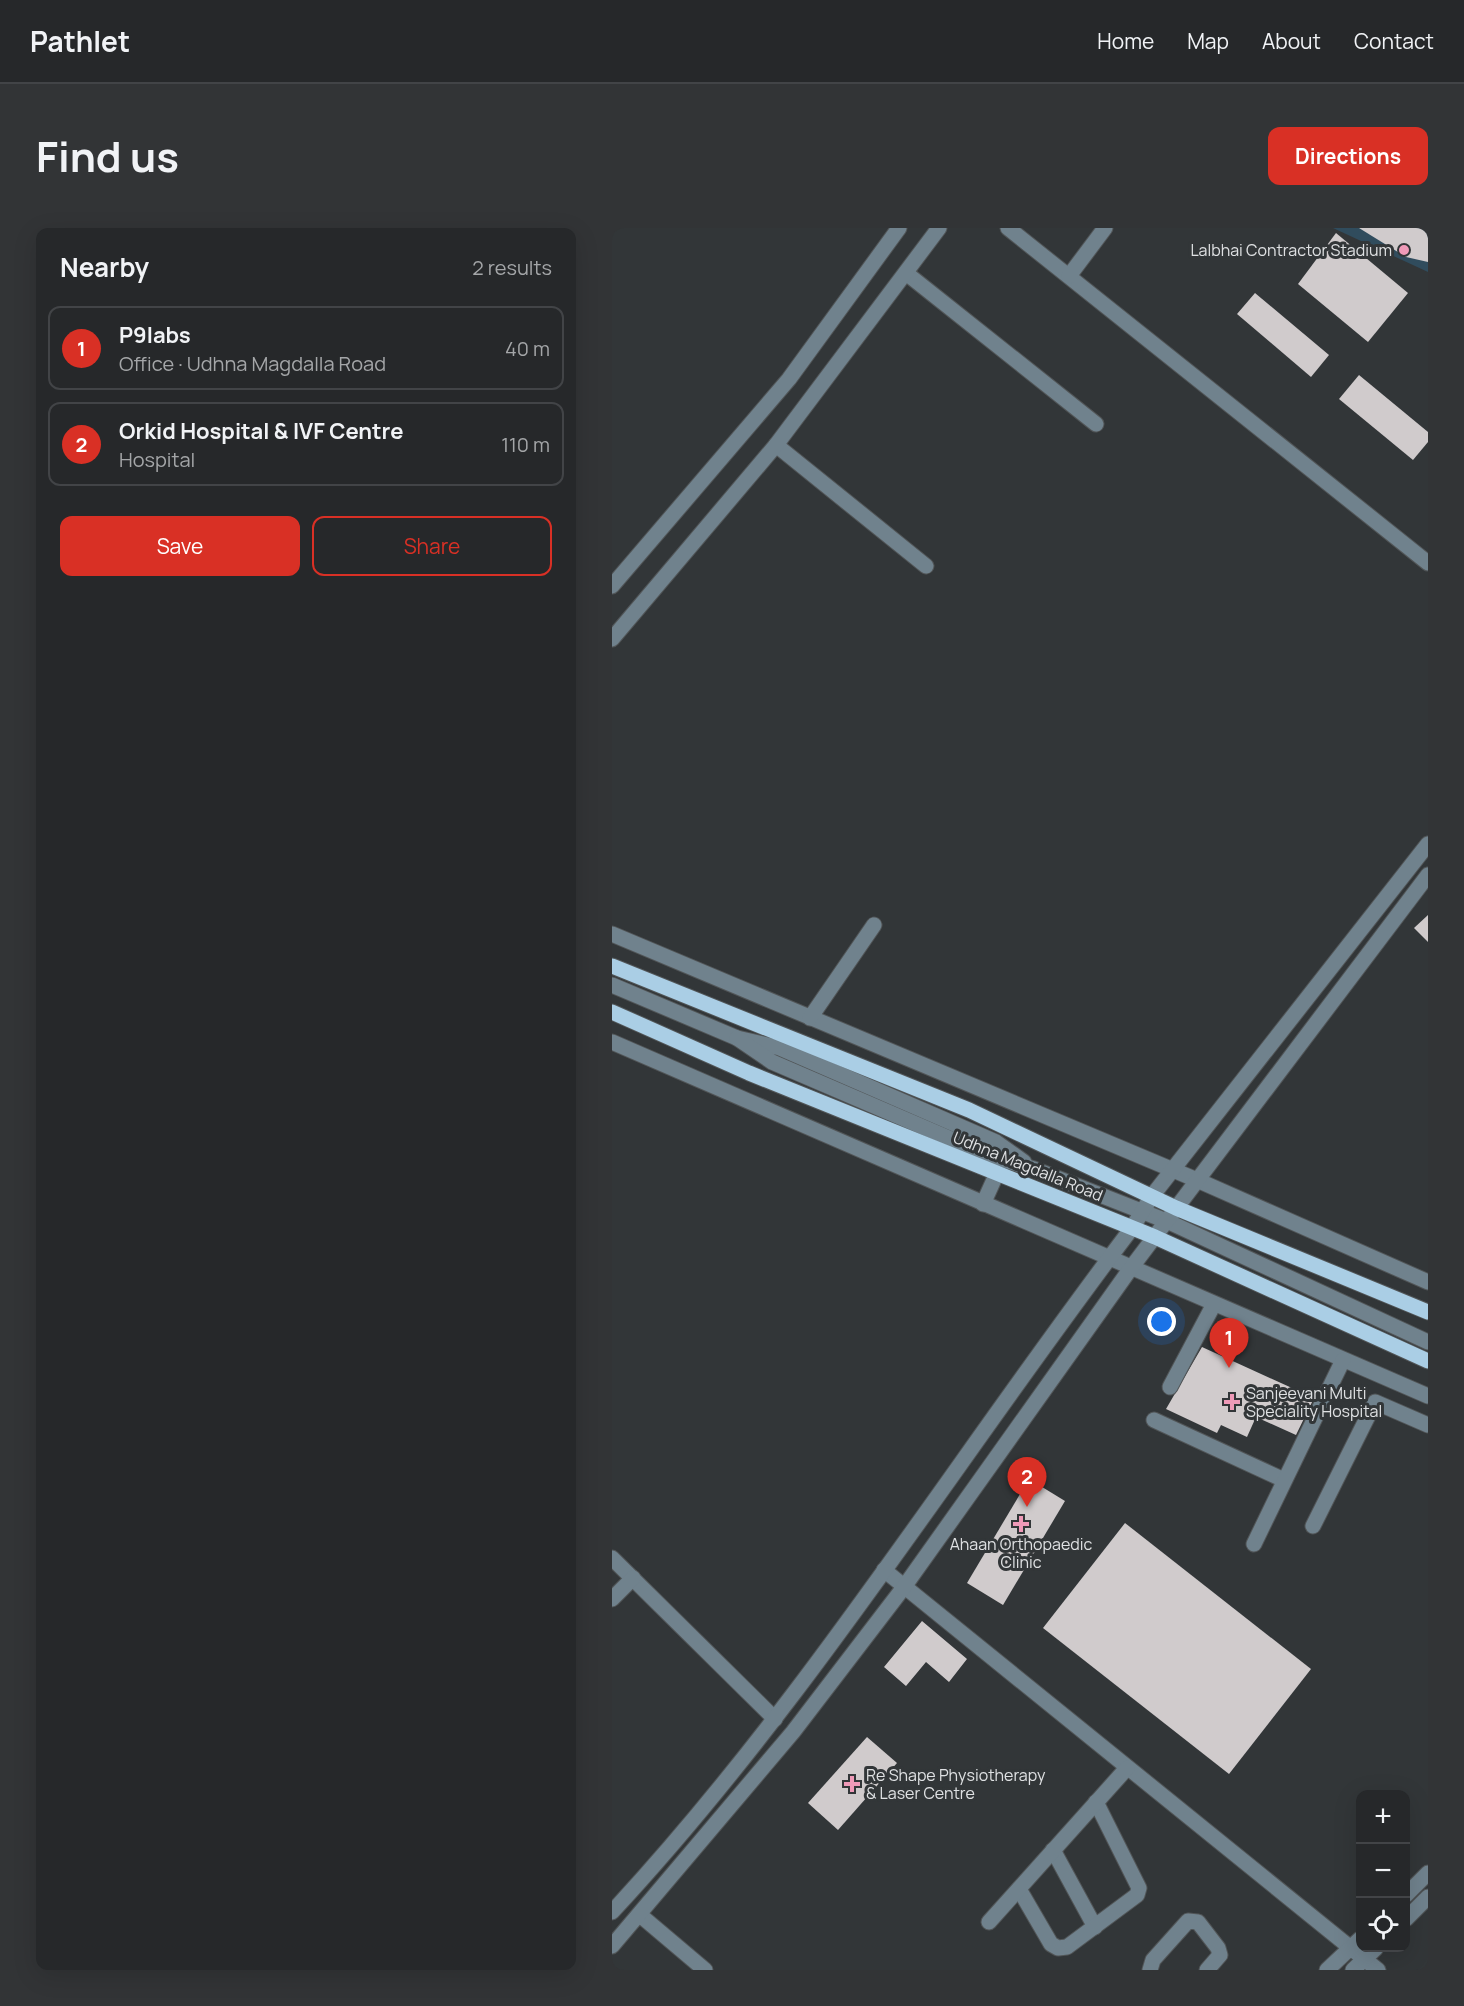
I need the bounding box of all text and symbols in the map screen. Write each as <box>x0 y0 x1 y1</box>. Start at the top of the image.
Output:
text: Pathlet <box>30 22 130 60</box>
text: Home <box>1097 27 1154 55</box>
text: Map <box>1187 27 1229 55</box>
text: About <box>1262 27 1321 55</box>
text: Contact <box>1354 27 1434 55</box>
text: Find us <box>36 127 179 185</box>
button: Directions <box>1268 127 1428 185</box>
place label: Lalbhai Contractor Stadium <box>1190 239 1392 261</box>
marker: Lalbhai Contractor Stadium <box>1397 243 1411 257</box>
text: Nearby <box>60 249 149 285</box>
text: 2 results <box>472 254 552 281</box>
text: P9labs <box>119 320 191 350</box>
text: 1 <box>77 335 86 362</box>
text: 40 m <box>505 335 550 362</box>
text: Office · Udhna Magdalla Road <box>119 350 386 377</box>
text: Orkid Hospital & IVF Centre <box>119 416 403 446</box>
text: 2 <box>76 431 87 458</box>
text: 110 m <box>501 431 550 458</box>
text: Hospital <box>119 446 195 473</box>
button: Save <box>60 516 300 576</box>
button: Share <box>312 516 552 576</box>
street label: Udhna Magdalla Road <box>950 1126 1106 1206</box>
your location <box>1147 1307 1176 1336</box>
pin: 1 <box>1210 1318 1248 1368</box>
place label: Sanjeevani Multi Speciality Hospital <box>1246 1382 1382 1422</box>
marker: Sanjeevani Multi Speciality Hospital <box>1223 1393 1241 1411</box>
pin: 2 <box>1008 1458 1046 1507</box>
marker: Ahaan Orthopaedic Clinic <box>1012 1515 1030 1533</box>
place label: Ahaan Orthopaedic Clinic <box>950 1533 1092 1573</box>
place label: Re Shape Physiotherapy & Laser Centre <box>866 1764 1046 1804</box>
marker: Re Shape Physiotherapy & Laser Centre <box>843 1775 861 1793</box>
map controls <box>1356 1790 1410 1952</box>
button: + <box>1356 1790 1410 1844</box>
button: − <box>1356 1844 1410 1898</box>
button: locate <box>1356 1898 1410 1952</box>

